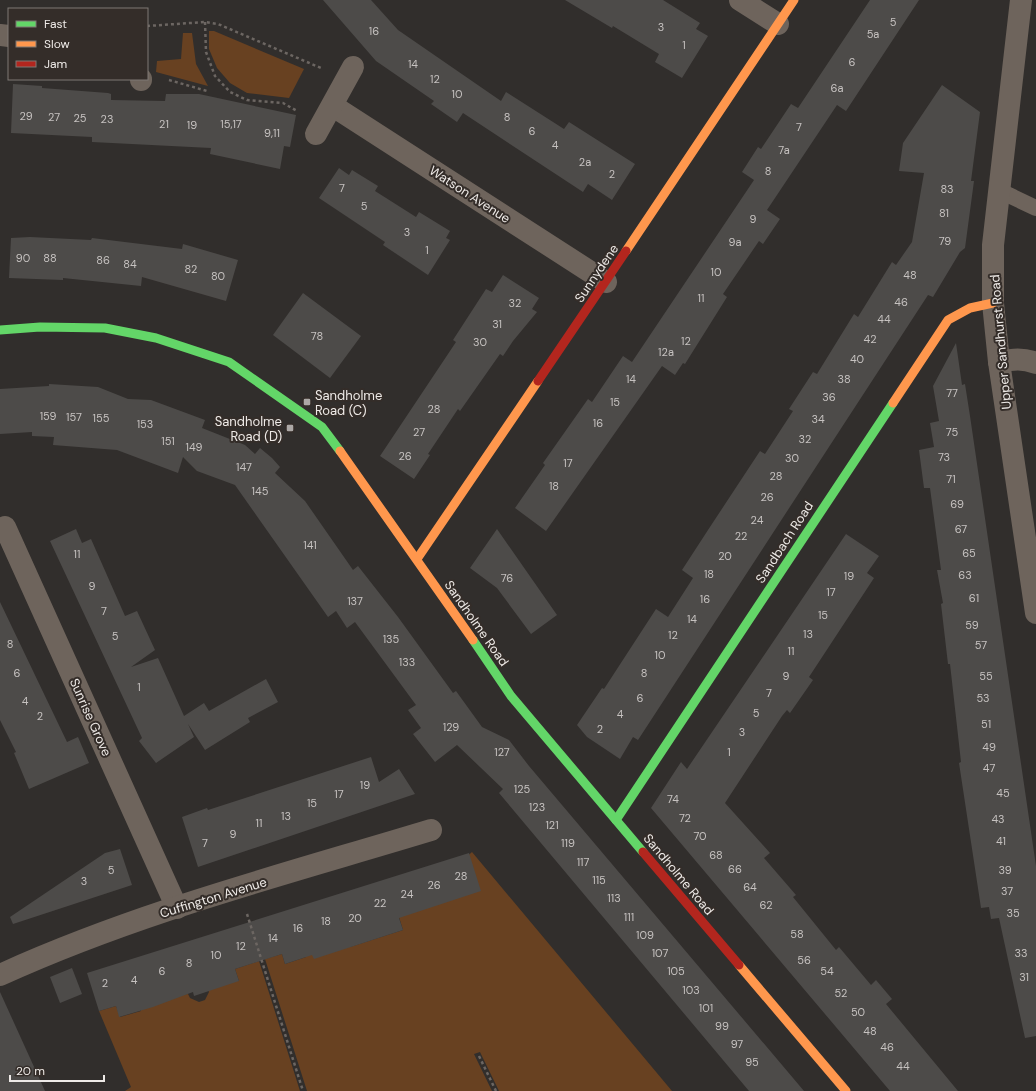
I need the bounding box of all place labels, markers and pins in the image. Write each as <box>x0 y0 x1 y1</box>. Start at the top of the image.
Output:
place label: Sandholme Road (C) <box>315 387 382 419</box>
marker: Sandholme Road (C) <box>302 397 312 407</box>
place label: Sandholme Road (D) <box>215 413 282 445</box>
marker: Sandholme Road (D) <box>285 423 295 433</box>

